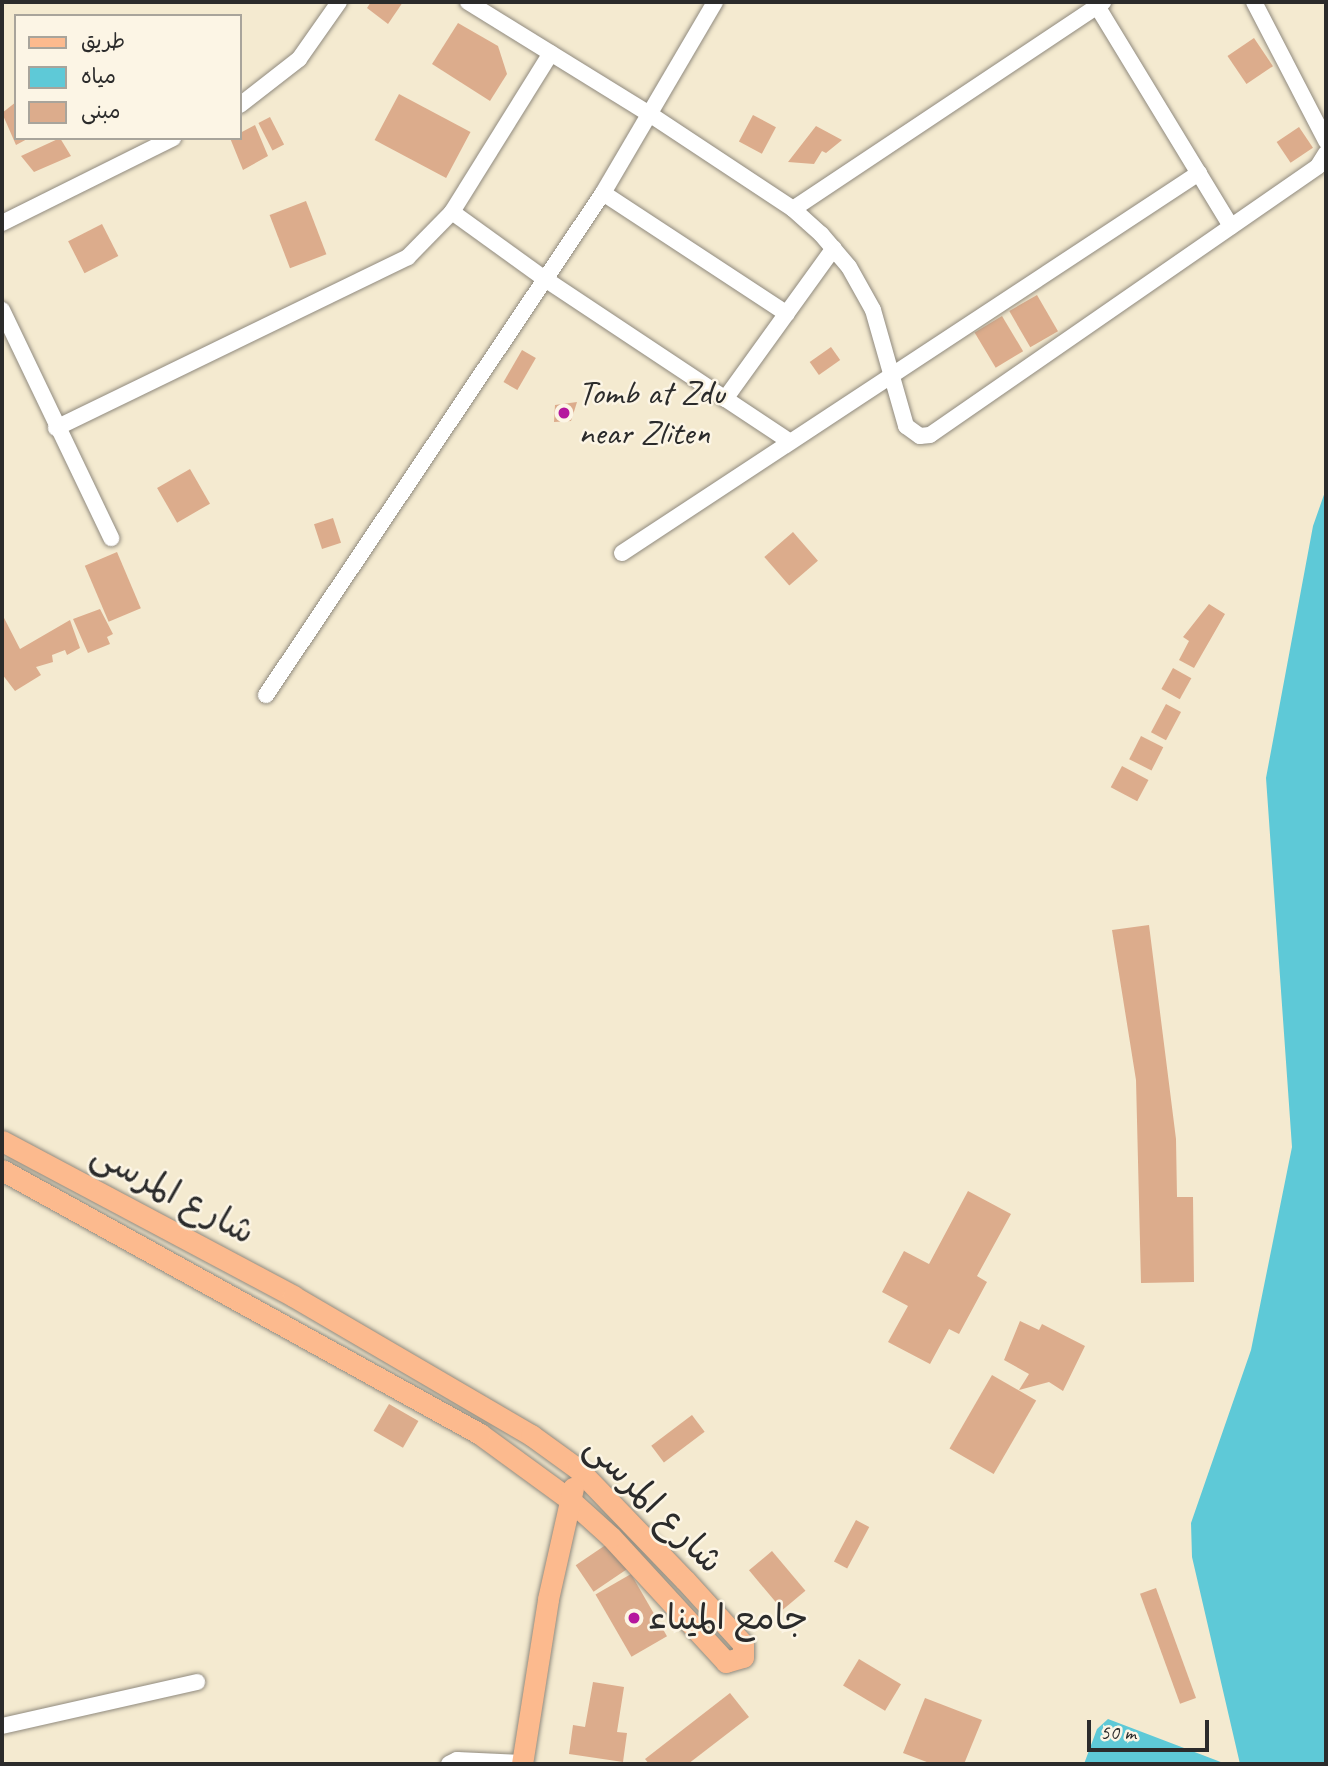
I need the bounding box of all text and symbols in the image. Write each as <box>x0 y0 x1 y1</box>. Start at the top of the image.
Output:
legend <box>14 14 242 140</box>
text: طريق <box>81 28 125 54</box>
text: مياه <box>81 63 116 89</box>
text: مبنى <box>81 98 120 124</box>
place label: Tomb at Zdu near Zliten <box>578 372 725 454</box>
marker: Tomb at Zdu near Zliten <box>556 405 572 421</box>
street label: شارع المرسى <box>84 1133 262 1253</box>
street label: شارع المرسى <box>576 1426 732 1582</box>
place label: جامع الميناء <box>648 1597 808 1639</box>
marker: جامع الميناء <box>626 1610 642 1626</box>
scale bar <box>1090 1706 1212 1750</box>
text: 50 m <box>1100 1719 1136 1745</box>

